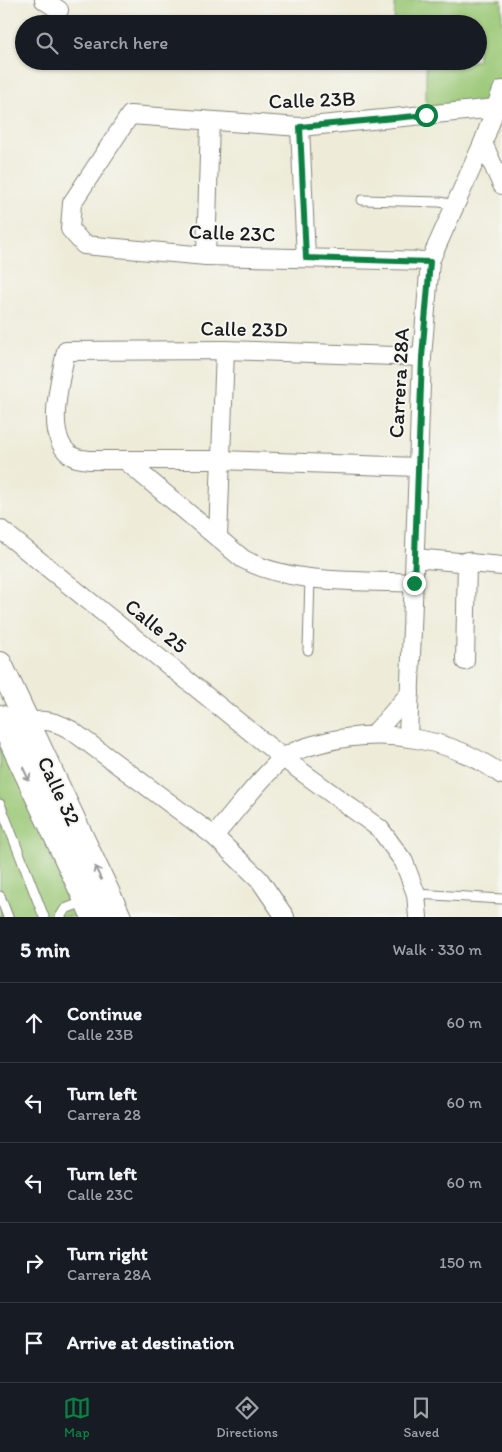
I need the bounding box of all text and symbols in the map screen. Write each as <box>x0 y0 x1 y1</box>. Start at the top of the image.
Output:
search box <box>15 15 487 70</box>
icon: search <box>33 29 61 57</box>
text: Search here <box>73 31 168 54</box>
street label: Calle 23B <box>268 85 356 114</box>
route start <box>415 104 438 127</box>
street label: Calle 23C <box>188 218 276 247</box>
street label: Calle 23D <box>200 315 288 342</box>
street label: Carrera 28A <box>383 327 414 439</box>
route end <box>403 572 426 595</box>
street label: Calle 25 <box>120 593 193 658</box>
street label: Calle 32 <box>33 752 86 829</box>
one-way arrow <box>22 766 32 781</box>
one-way arrow <box>93 866 102 881</box>
text: 5 min <box>20 937 70 962</box>
text: Walk · 330 m <box>392 940 482 959</box>
text: Continue <box>67 1002 142 1025</box>
icon: ahead <box>20 1009 48 1037</box>
text: 60 m <box>447 1013 482 1032</box>
text: Calle 23B <box>67 1025 133 1044</box>
text: Turn left <box>67 1082 137 1105</box>
icon: left <box>20 1089 48 1117</box>
text: 60 m <box>447 1093 482 1112</box>
text: Carrera 28 <box>67 1105 141 1124</box>
text: Turn left <box>67 1162 137 1185</box>
icon: left <box>20 1169 48 1197</box>
text: 60 m <box>447 1173 482 1192</box>
text: Calle 23C <box>67 1185 133 1204</box>
text: Turn right <box>67 1242 148 1265</box>
icon: right <box>20 1249 48 1277</box>
text: 150 m <box>439 1253 482 1272</box>
text: Carrera 28A <box>67 1265 151 1284</box>
icon: arrive <box>20 1329 48 1357</box>
text: Arrive at destination <box>67 1331 234 1354</box>
tab: Map <box>63 1394 91 1441</box>
tab: Directions <box>216 1394 278 1441</box>
tab: Saved <box>403 1394 439 1441</box>

